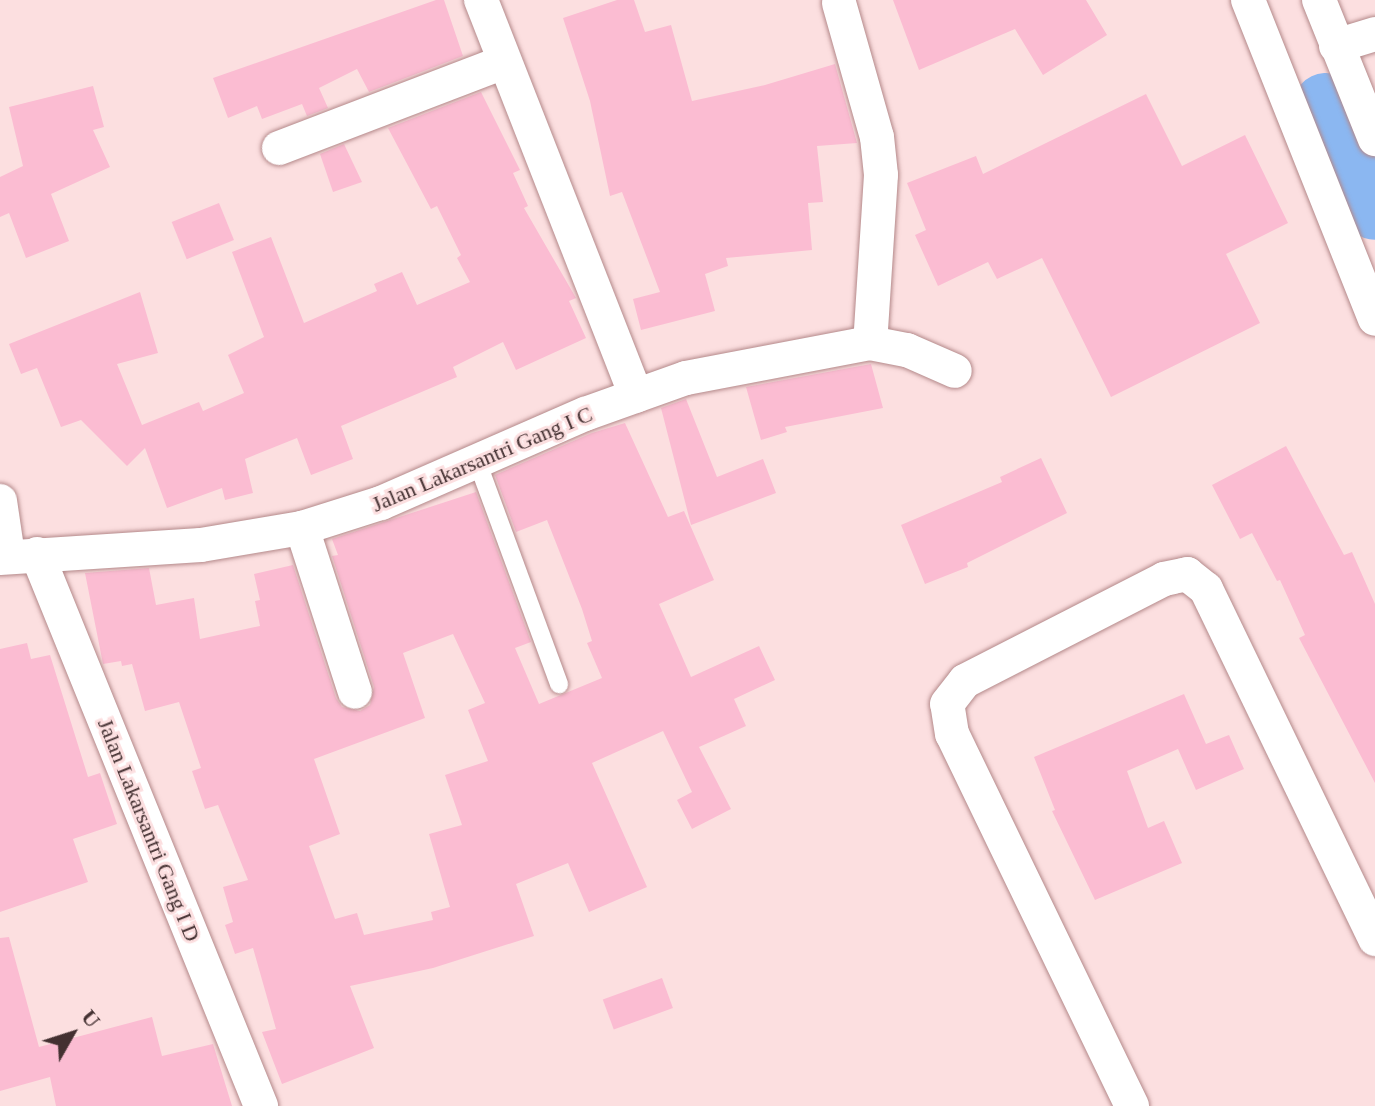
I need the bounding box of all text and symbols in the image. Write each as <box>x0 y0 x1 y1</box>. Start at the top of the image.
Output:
street label: Jalan Lakarsantri Gang I C <box>368 401 596 517</box>
street label: Jalan Lakarsantri Gang I D <box>92 715 206 945</box>
north arrow <box>32 994 112 1074</box>
text: U <box>76 1005 106 1033</box>

